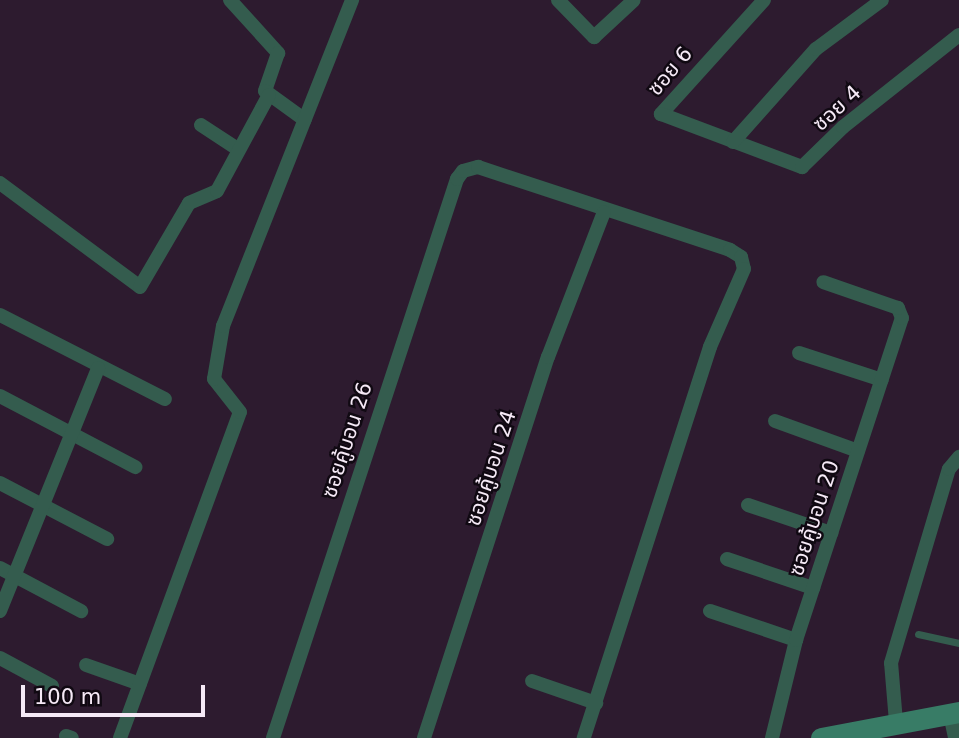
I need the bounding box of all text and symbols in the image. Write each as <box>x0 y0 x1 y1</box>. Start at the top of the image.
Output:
street label: ซอย 6 <box>642 41 698 101</box>
street label: ซอย 4 <box>808 80 866 136</box>
street label: ซอยคู้บอน 26 <box>316 379 378 501</box>
street label: ซอยคู้บอน 24 <box>460 407 522 529</box>
street label: ซอยคู้บอน 20 <box>783 457 845 579</box>
scale bar <box>24 672 208 716</box>
text: 100 m <box>34 685 101 709</box>

